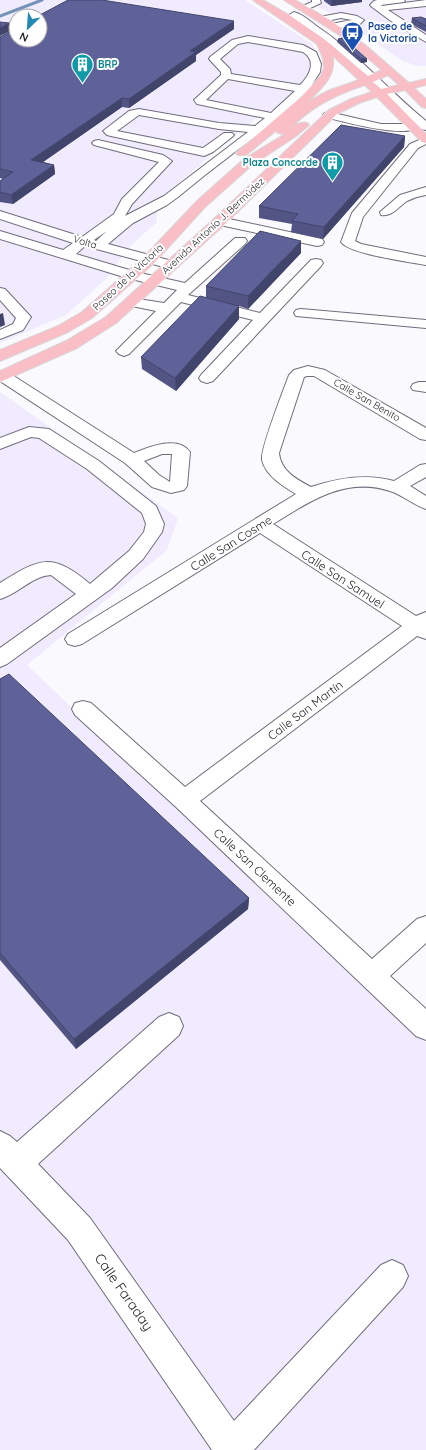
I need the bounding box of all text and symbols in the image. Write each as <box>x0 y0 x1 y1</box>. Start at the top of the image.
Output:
north arrow <box>8 8 48 48</box>
bus stop icon: Paseo de la Victoria <box>339 19 365 52</box>
place label: Paseo de la Victoria <box>368 20 417 45</box>
text: N <box>17 29 30 45</box>
building icon: BRP <box>69 51 95 84</box>
place label: BRP <box>98 58 117 71</box>
building icon: Plaza Concorde <box>320 149 346 182</box>
place label: Plaza Concorde <box>243 156 318 169</box>
street label: Avenida Antonio J. Bermúdez <box>159 175 267 277</box>
street label: Volta <box>72 232 98 252</box>
street label: Paseo de la Victoria <box>90 241 166 313</box>
street label: Calle San Benito <box>331 376 403 424</box>
street label: Calle San Cosme <box>187 512 275 574</box>
street label: Calle San Samuel <box>299 547 387 611</box>
street label: Calle San Martín <box>264 677 346 743</box>
street label: Calle San Clemente <box>211 825 300 909</box>
street label: Calle Faraday <box>91 1250 157 1334</box>

